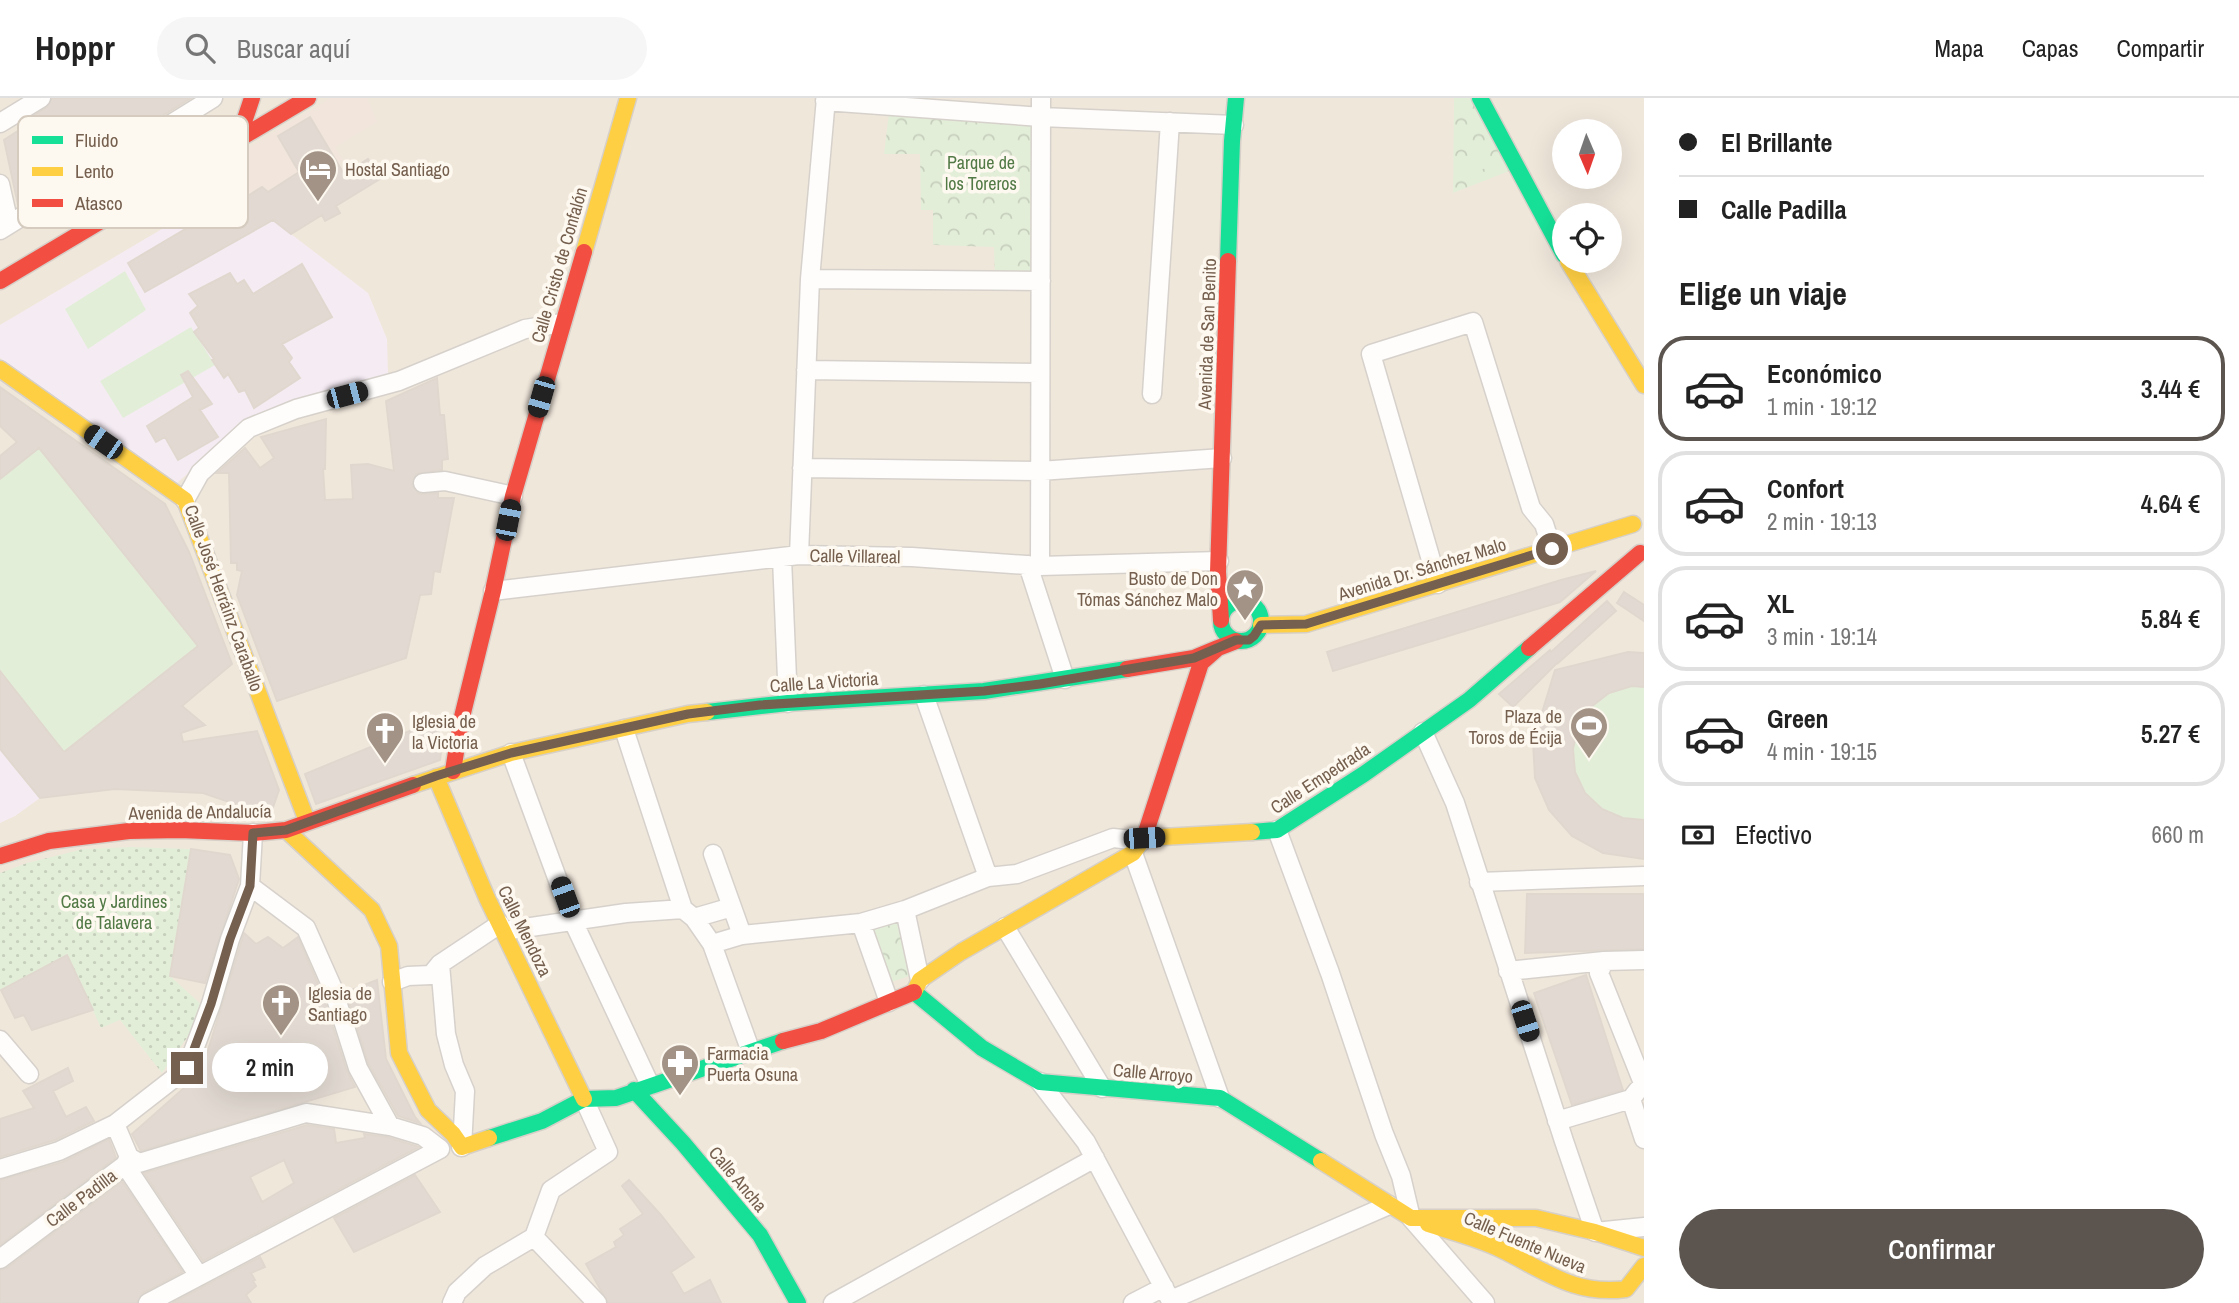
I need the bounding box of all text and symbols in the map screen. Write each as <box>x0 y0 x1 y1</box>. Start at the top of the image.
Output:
search box <box>157 17 647 80</box>
text: Hoppr <box>35 26 115 70</box>
icon: search <box>181 29 219 67</box>
text: Buscar aquí <box>237 31 350 66</box>
text: Mapa <box>1934 32 1984 64</box>
text: Capas <box>2022 32 2079 64</box>
text: Compartir <box>2117 32 2204 64</box>
legend <box>18 116 248 228</box>
north arrow <box>1552 119 1622 189</box>
map controls <box>1552 119 1622 273</box>
text: El Brillante <box>1721 125 1832 160</box>
text: Fluido <box>75 127 118 153</box>
hotel icon: Hostal Santiago <box>297 148 339 203</box>
park label: Parque de los Toreros <box>945 150 1017 196</box>
place label: Hostal Santiago <box>345 157 450 182</box>
text: Lento <box>75 158 114 184</box>
street label: Calle Cristo de Confalón <box>525 184 593 346</box>
text: Atasco <box>74 190 123 216</box>
text: Calle Padilla <box>1721 192 1847 227</box>
button: locate <box>1552 203 1622 273</box>
street label: Avenida de San Benito <box>1192 258 1222 411</box>
text: Elige un viaje <box>1679 272 1847 315</box>
text: Económico <box>1767 356 1882 391</box>
icon: car <box>1683 357 1746 420</box>
text: 3.44 € <box>2141 371 2200 406</box>
car <box>526 374 557 420</box>
car <box>324 379 371 411</box>
text: 1 min · 19:12 <box>1767 391 1877 422</box>
car <box>80 421 127 463</box>
text: Confort <box>1767 471 1844 506</box>
icon: car <box>1683 472 1746 535</box>
text: 4.64 € <box>2141 486 2200 521</box>
car <box>494 497 523 543</box>
street label: Calle José Herráinz Caraballo <box>179 501 269 695</box>
text: 2 min · 19:13 <box>1767 506 1877 537</box>
street label: Avenida Dr. Sánchez Malo <box>1334 532 1509 607</box>
route start <box>1536 533 1568 565</box>
street label: Calle Villareal <box>809 543 901 569</box>
place label: Busto de Don Tómas Sánchez Malo <box>1077 566 1218 612</box>
place icon: Busto de Don Tómas Sánchez Malo <box>1224 567 1266 622</box>
text: XL <box>1767 586 1794 621</box>
icon: car <box>1683 587 1746 650</box>
text: 5.84 € <box>2141 601 2200 636</box>
text: 3 min · 19:14 <box>1767 621 1877 652</box>
street label: Calle La Victoria <box>769 666 879 698</box>
text: Green <box>1767 701 1829 736</box>
icon: car <box>1683 702 1746 765</box>
place label: Plaza de Toros de Écija <box>1468 704 1562 750</box>
sports icon: Plaza de Toros de Écija <box>1568 705 1610 760</box>
place label: Iglesia de la Victoria <box>412 709 478 755</box>
church icon: Iglesia de la Victoria <box>364 710 406 765</box>
text: 5.27 € <box>2141 716 2200 751</box>
street label: Calle Empedrada <box>1265 736 1375 820</box>
text: 4 min · 19:15 <box>1767 736 1877 767</box>
street label: Avenida de Andalucía <box>127 798 272 826</box>
icon: cash <box>1679 816 1717 854</box>
text: Efectivo <box>1735 817 1812 852</box>
text: 660 m <box>2152 819 2204 850</box>
car <box>1123 826 1166 850</box>
car <box>548 874 583 920</box>
street label: Calle Mendoza <box>492 881 558 981</box>
park label: Casa y Jardines de Talavera <box>61 889 167 935</box>
place label: Iglesia de Santiago <box>308 981 372 1027</box>
church icon: Iglesia de Santiago <box>260 982 302 1037</box>
car <box>1509 998 1542 1044</box>
place label: Farmacia Puerta Osuna <box>707 1041 798 1087</box>
pharmacy icon: Farmacia Puerta Osuna <box>659 1042 701 1097</box>
callout: 2 min <box>212 1044 327 1093</box>
route end <box>171 1052 203 1084</box>
text: 2 min <box>246 1052 294 1083</box>
street label: Calle Arroyo <box>1112 1057 1194 1089</box>
street label: Calle Ancha <box>703 1141 773 1217</box>
street label: Calle Padilla <box>40 1163 122 1233</box>
street label: Calle Fuente Nueva <box>1460 1205 1590 1279</box>
button: Confirmar <box>1679 1209 2204 1289</box>

